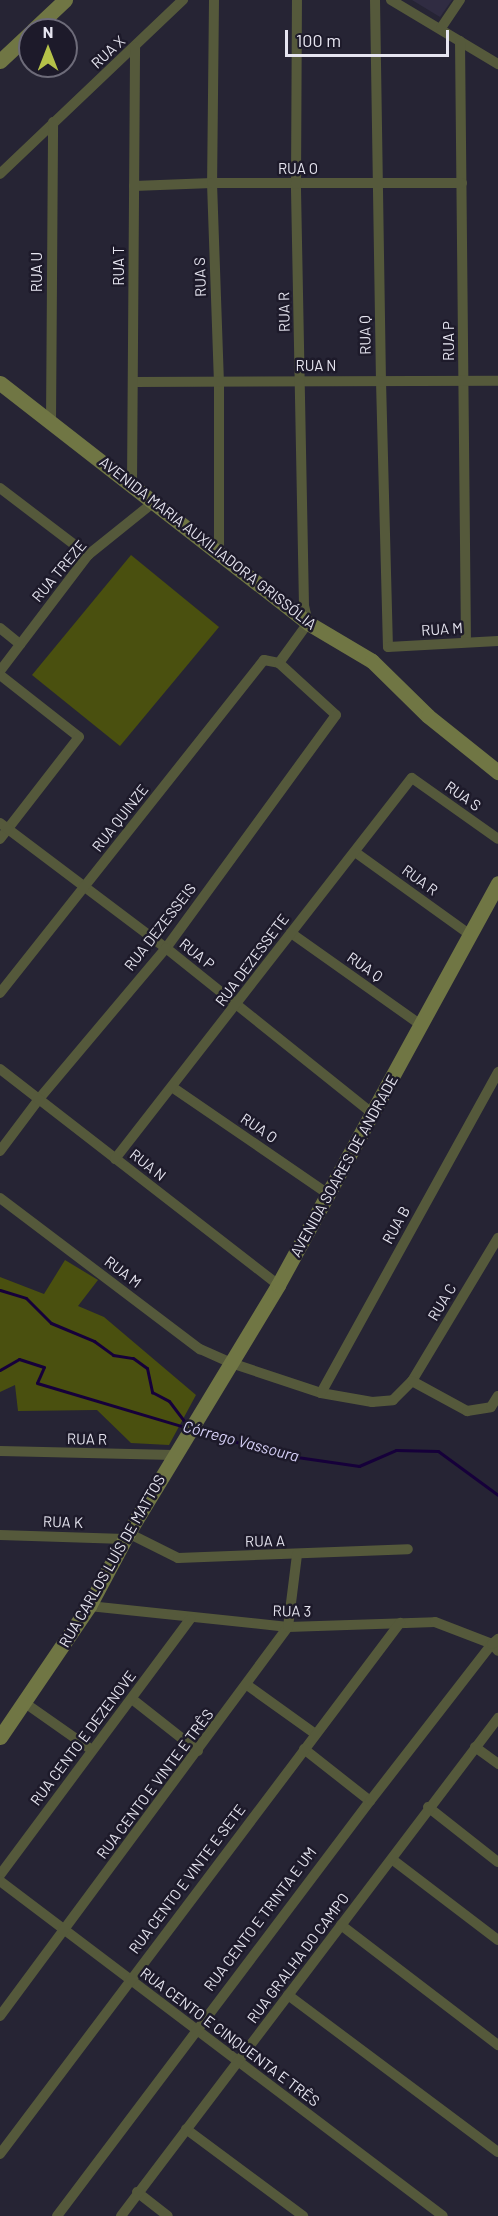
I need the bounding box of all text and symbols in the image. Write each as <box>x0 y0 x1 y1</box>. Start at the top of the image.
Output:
north arrow <box>18 18 78 78</box>
scale bar <box>288 18 452 56</box>
text: N <box>43 22 53 41</box>
text: 100 m <box>296 29 341 51</box>
street label: RUA X <box>87 32 129 72</box>
street label: RUA O <box>278 160 318 178</box>
street label: RUA T <box>110 246 128 286</box>
street label: RUA U <box>28 252 46 292</box>
street label: RUA S <box>190 257 210 297</box>
street label: RUA R <box>275 292 293 332</box>
street label: RUA Q <box>356 315 374 355</box>
street label: RUA P <box>440 321 458 361</box>
street label: RUA N <box>295 357 337 375</box>
street label: AVENIDA MARIA AUXILIADORA GRISSÓLIA <box>96 453 320 633</box>
street label: RUA TREZE <box>28 536 90 606</box>
street label: RUA M <box>421 619 463 639</box>
street label: RUA S <box>442 777 484 815</box>
street label: RUA QUINZE <box>88 781 152 855</box>
street label: RUA R <box>399 861 441 899</box>
street label: RUA DEZESSEIS <box>120 880 200 974</box>
street label: RUA DEZESSETE <box>211 910 293 1010</box>
street label: RUA P <box>176 934 218 974</box>
street label: RUA Q <box>344 948 386 986</box>
street label: AVENIDA SOARES DE ANDRADE <box>286 1072 402 1260</box>
street label: RUA O <box>237 1109 281 1147</box>
street label: RUA N <box>126 1145 170 1185</box>
street label: RUA B <box>378 1203 414 1247</box>
street label: RUA M <box>101 1252 145 1292</box>
street label: RUA C <box>424 1280 460 1324</box>
water label: Córrego Vassoura <box>181 1416 301 1466</box>
street label: RUA R <box>67 1430 107 1448</box>
street label: RUA CARLOS LUÍS DE MATTOS <box>55 1471 169 1651</box>
street label: RUA K <box>43 1512 83 1532</box>
street label: RUA A <box>245 1532 285 1550</box>
street label: RUA 3 <box>273 1602 311 1620</box>
street label: RUA CENTO E DEZENOVE <box>26 1667 140 1809</box>
street label: RUA CENTO E VINTE E TRÊS <box>93 1706 217 1862</box>
street label: RUA CENTO E VINTE E SETE <box>125 1801 249 1957</box>
street label: RUA CENTO E TRINTA E UM <box>200 1844 320 1994</box>
street label: RUA GRALHA DO CAMPO <box>243 1889 353 2027</box>
street label: RUA CENTO E CINQUENTA E TRÊS <box>137 1964 323 2110</box>

